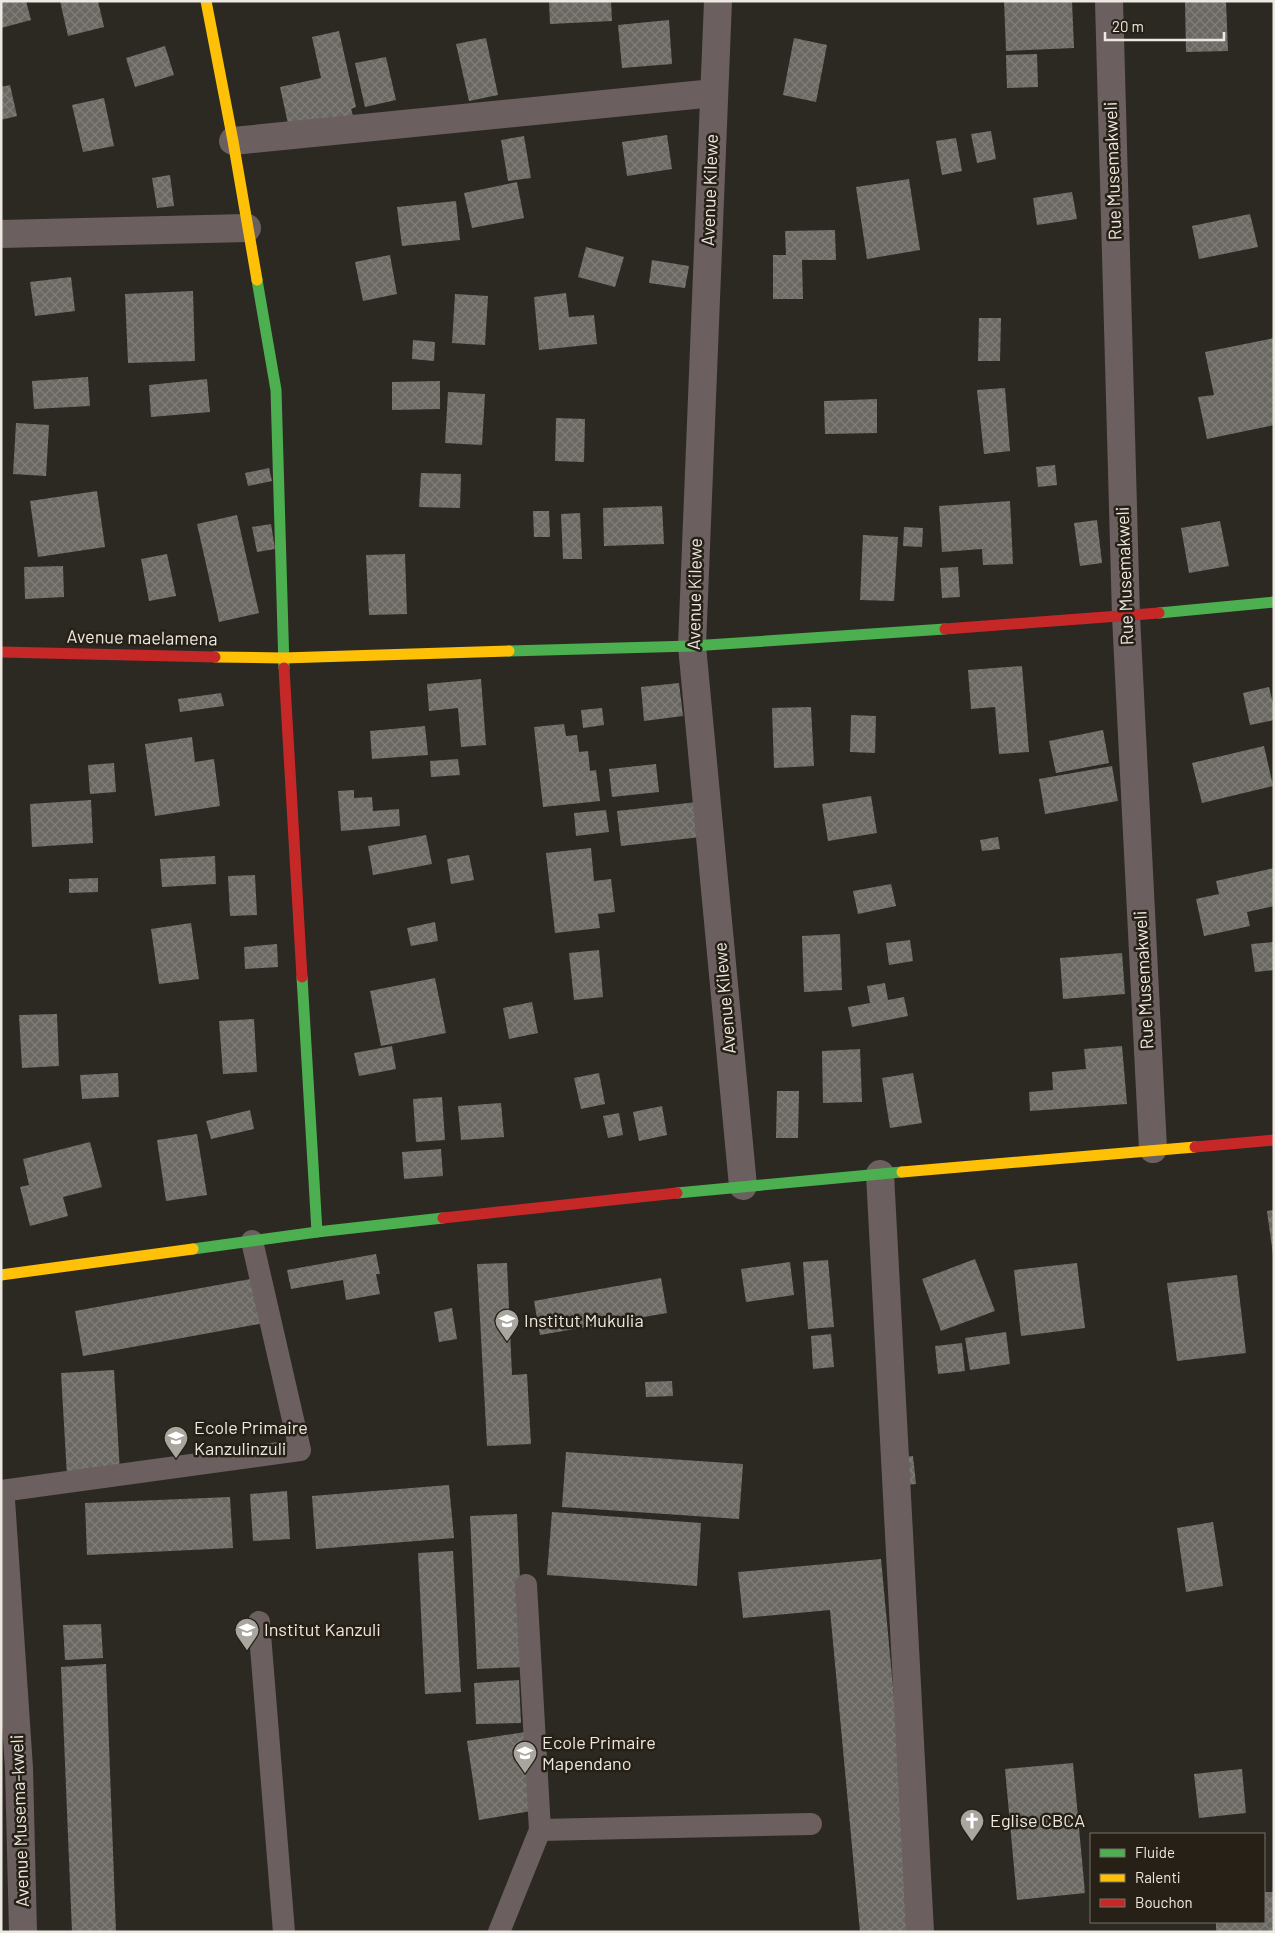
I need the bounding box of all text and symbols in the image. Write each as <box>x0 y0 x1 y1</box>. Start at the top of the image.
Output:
scale bar <box>1105 10 1224 42</box>
text: 20 m <box>1112 17 1144 35</box>
street label: Rue Musemakweli <box>1099 101 1125 241</box>
street label: Avenue Kilewe <box>696 134 722 246</box>
street label: Rue Musemakweli <box>1111 506 1137 646</box>
street label: Avenue Kilewe <box>682 538 706 650</box>
street label: Avenue maelamena <box>66 625 218 649</box>
street label: Rue Musemakweli <box>1128 910 1158 1050</box>
street label: Avenue Kilewe <box>708 941 740 1055</box>
school or university icon: Institut Mukulia <box>494 1308 520 1342</box>
place label: Institut Mukulia <box>524 1309 644 1331</box>
place label: Ecole Primaire Kanzulinzuli <box>194 1416 308 1459</box>
school or university icon: Ecole Primaire Kanzulinzuli <box>163 1425 189 1459</box>
school or university icon: Institut Kanzuli <box>234 1617 260 1651</box>
place label: Institut Kanzuli <box>264 1618 381 1640</box>
place label: Ecole Primaire Mapendano <box>542 1731 656 1774</box>
street label: Avenue Musema-kweli <box>5 1734 33 1908</box>
school or university icon: Ecole Primaire Mapendano <box>512 1740 538 1774</box>
church icon: Eglise CBCA <box>959 1808 985 1842</box>
place label: Eglise CBCA <box>990 1809 1085 1831</box>
legend <box>1090 1833 1265 1923</box>
text: Fluide <box>1135 1843 1175 1861</box>
text: Ralenti <box>1135 1868 1181 1886</box>
text: Bouchon <box>1135 1893 1193 1911</box>

